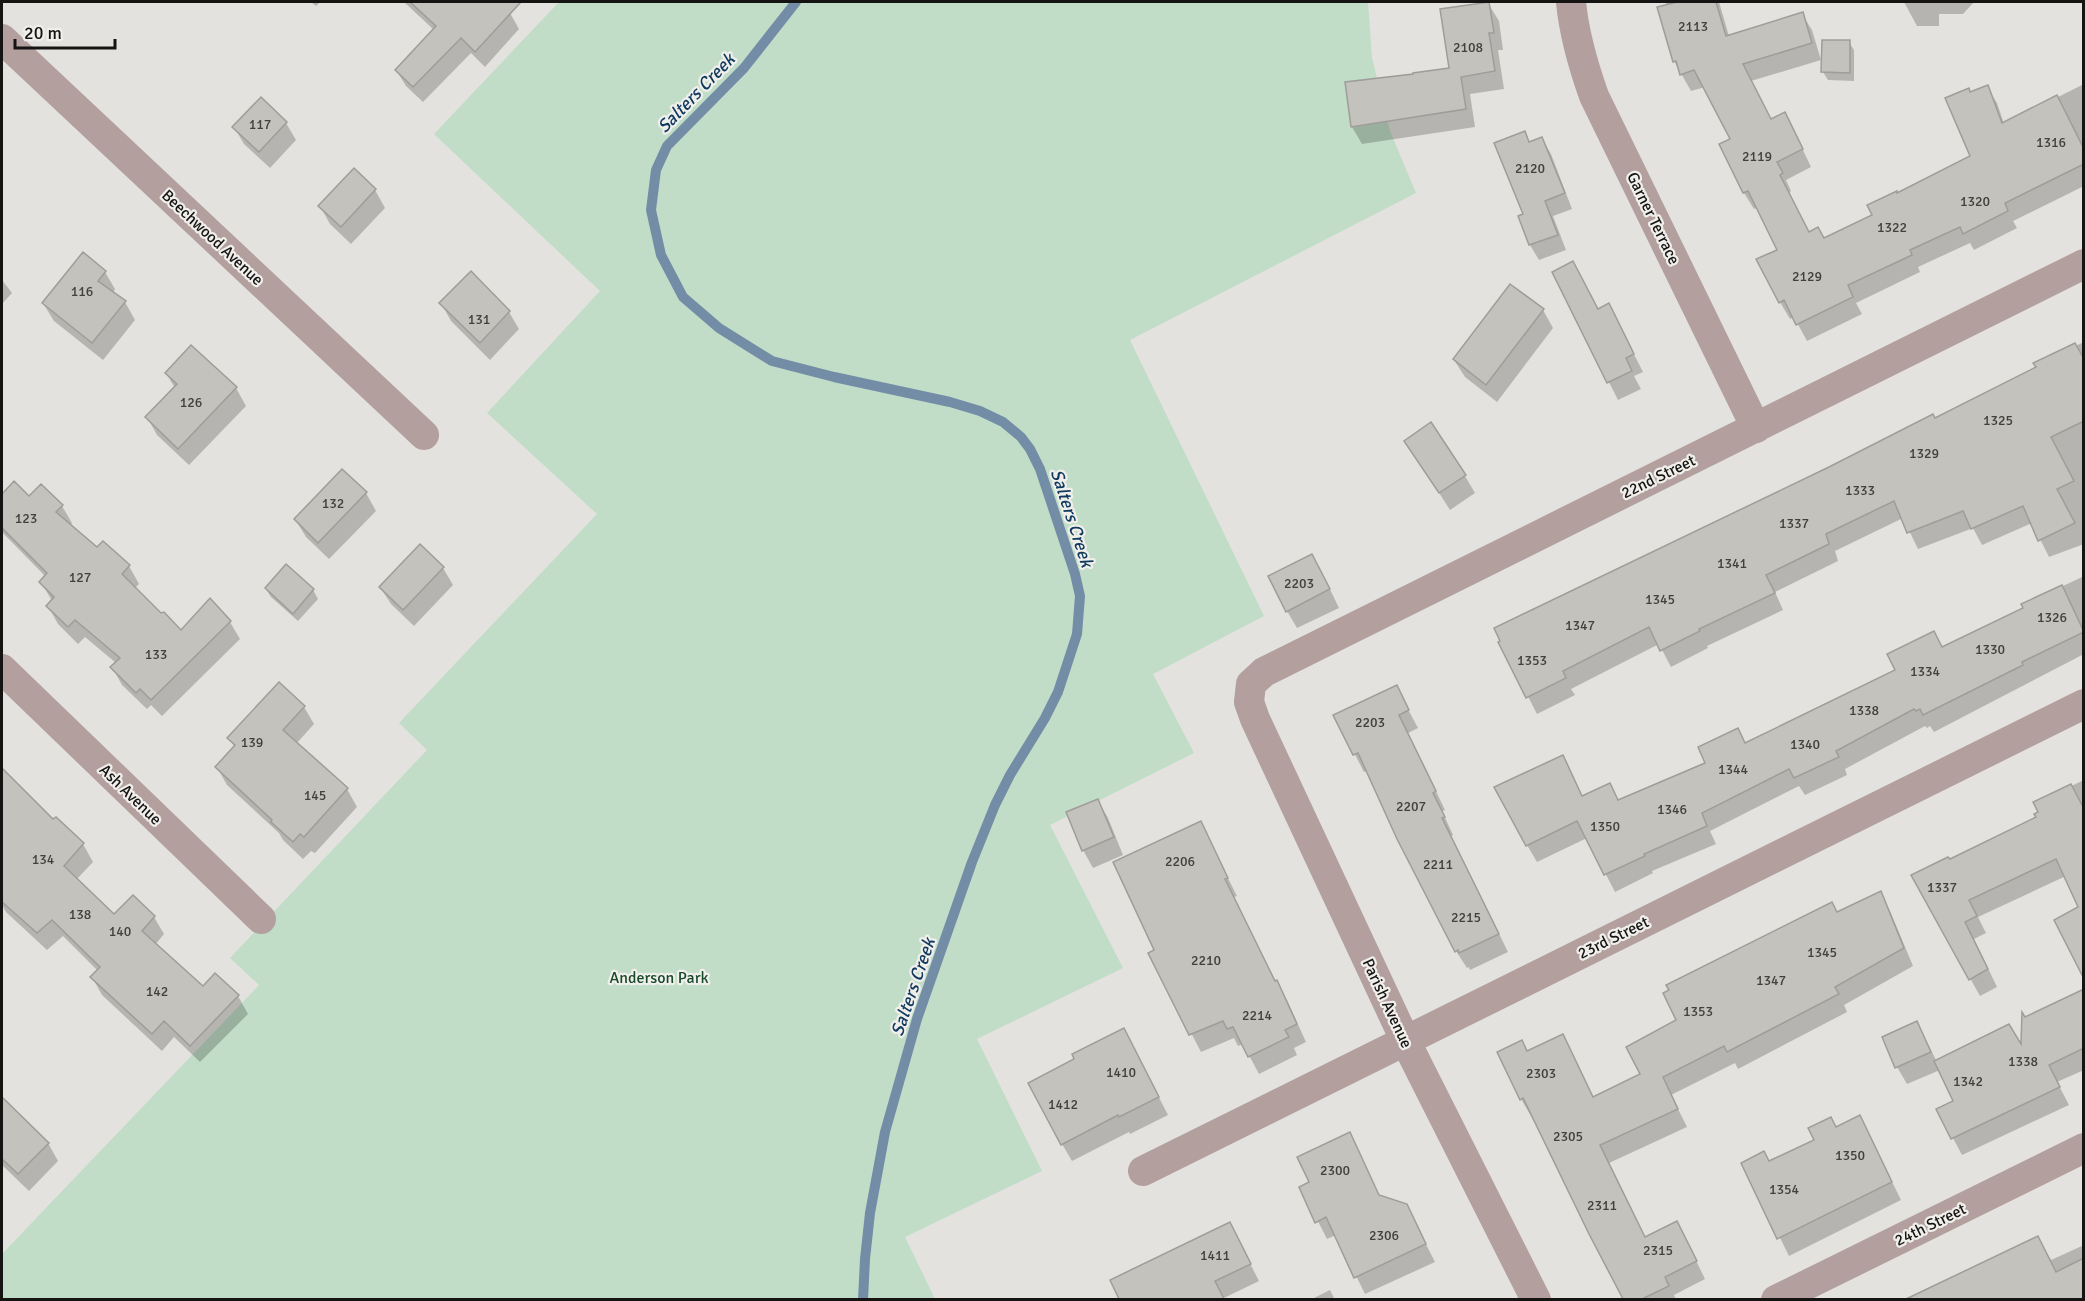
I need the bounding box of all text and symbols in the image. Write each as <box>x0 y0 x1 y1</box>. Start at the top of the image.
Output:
scale bar <box>15 12 116 50</box>
house number: 2113 <box>1678 18 1708 35</box>
text: 20 m <box>24 22 62 44</box>
house number: 2108 <box>1453 39 1483 56</box>
water label: Salters Creek <box>653 47 741 137</box>
house number: 117 <box>249 116 271 133</box>
house number: 1316 <box>2036 134 2066 151</box>
house number: 2119 <box>1742 148 1772 165</box>
house number: 2120 <box>1515 160 1545 177</box>
street label: Garner Terrace <box>1622 169 1684 268</box>
street label: Beechwood Avenue <box>157 185 267 290</box>
house number: 1320 <box>1960 193 1990 210</box>
house number: 1322 <box>1877 219 1907 236</box>
house number: 2129 <box>1792 268 1822 285</box>
house number: 116 <box>71 283 93 300</box>
house number: 131 <box>468 311 490 328</box>
house number: 126 <box>180 394 202 411</box>
house number: 1325 <box>1983 412 2013 429</box>
house number: 1329 <box>1909 445 1939 462</box>
street label: 22nd Street <box>1618 450 1699 503</box>
water label: Salters Creek <box>1046 466 1099 572</box>
house number: 1333 <box>1845 482 1875 499</box>
house number: 132 <box>322 495 344 512</box>
house number: 123 <box>15 510 37 527</box>
house number: 1337 <box>1779 515 1809 532</box>
house number: 1341 <box>1717 555 1747 572</box>
house number: 127 <box>69 569 91 586</box>
house number: 2203 <box>1284 575 1314 592</box>
house number: 1345 <box>1645 591 1675 608</box>
house number: 1326 <box>2037 609 2067 626</box>
house number: 1347 <box>1565 617 1595 634</box>
house number: 1330 <box>1975 641 2005 658</box>
house number: 133 <box>145 646 167 663</box>
house number: 1353 <box>1517 652 1547 669</box>
house number: 1334 <box>1910 663 1941 680</box>
house number: 1338 <box>1849 702 1879 719</box>
house number: 2203 <box>1355 714 1385 731</box>
house number: 139 <box>241 734 263 751</box>
house number: 1340 <box>1790 736 1820 753</box>
street label: Ash Avenue <box>95 760 166 829</box>
house number: 1344 <box>1718 761 1749 778</box>
house number: 145 <box>304 787 326 804</box>
house number: 2207 <box>1396 798 1426 815</box>
house number: 1346 <box>1657 801 1687 818</box>
house number: 1350 <box>1590 818 1620 835</box>
house number: 134 <box>32 851 55 868</box>
house number: 2206 <box>1165 853 1195 870</box>
house number: 2211 <box>1423 856 1453 873</box>
house number: 1337 <box>1927 879 1957 896</box>
house number: 138 <box>69 906 91 923</box>
house number: 2215 <box>1451 909 1481 926</box>
street label: 23rd Street <box>1575 912 1653 964</box>
house number: 140 <box>109 923 131 940</box>
water label: Salters Creek <box>886 933 941 1039</box>
house number: 1345 <box>1807 944 1837 961</box>
house number: 2210 <box>1191 952 1221 969</box>
street label: Parish Avenue <box>1358 955 1417 1051</box>
park label: Anderson Park <box>609 968 709 988</box>
house number: 1347 <box>1756 972 1786 989</box>
house number: 142 <box>146 983 168 1000</box>
house number: 1353 <box>1683 1003 1713 1020</box>
house number: 2214 <box>1242 1007 1273 1024</box>
house number: 1338 <box>2008 1053 2038 1070</box>
house number: 1410 <box>1106 1064 1136 1081</box>
house number: 2303 <box>1526 1065 1556 1082</box>
house number: 1342 <box>1953 1073 1983 1090</box>
house number: 1412 <box>1048 1096 1078 1113</box>
house number: 2305 <box>1553 1128 1583 1145</box>
house number: 1350 <box>1835 1147 1865 1164</box>
house number: 2300 <box>1320 1162 1350 1179</box>
house number: 1354 <box>1769 1181 1800 1198</box>
house number: 2311 <box>1587 1197 1617 1214</box>
street label: 24th Street <box>1892 1199 1970 1251</box>
house number: 2306 <box>1369 1227 1399 1244</box>
house number: 2315 <box>1643 1242 1673 1259</box>
house number: 1411 <box>1200 1247 1230 1264</box>

